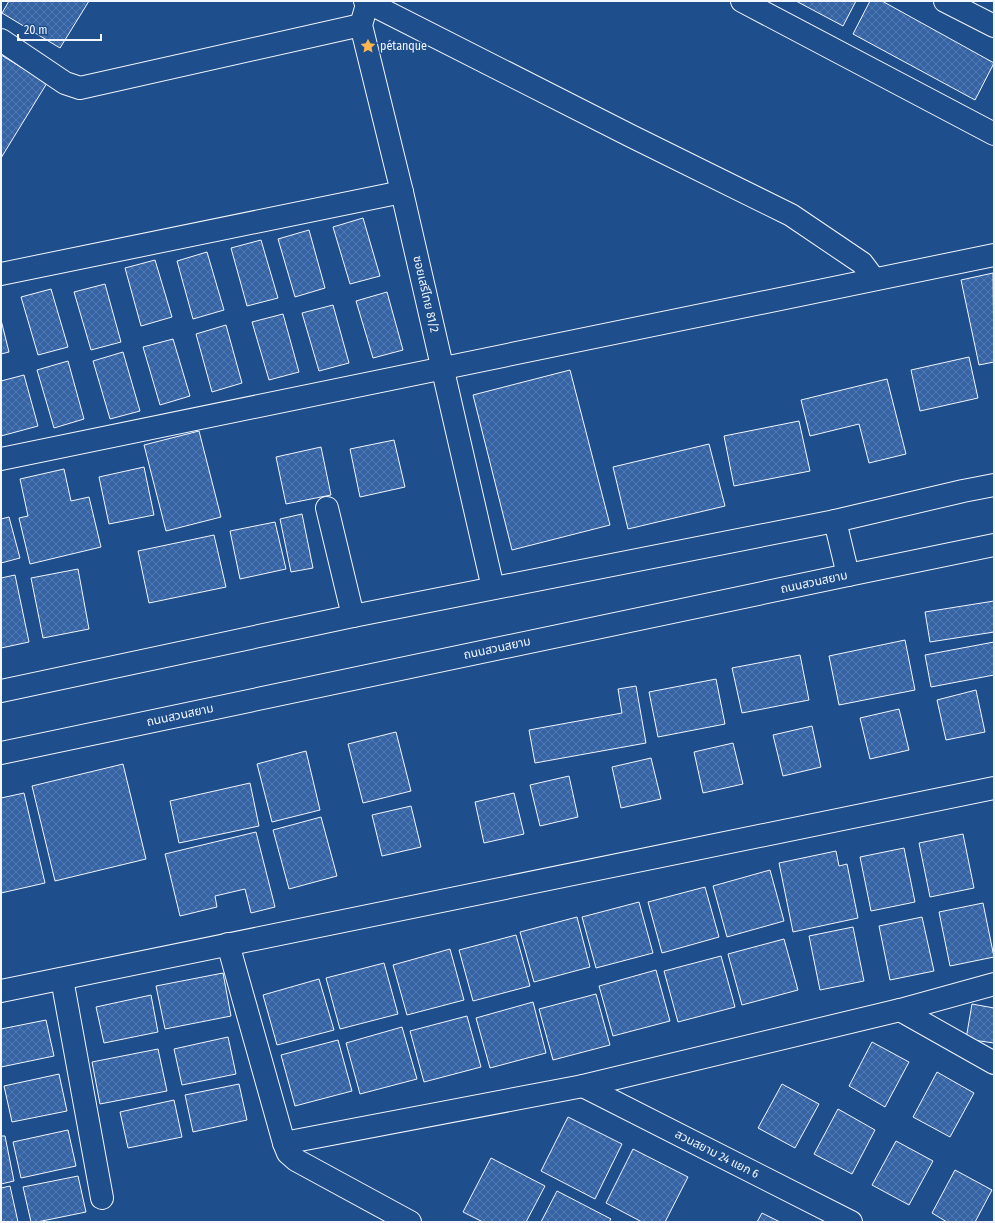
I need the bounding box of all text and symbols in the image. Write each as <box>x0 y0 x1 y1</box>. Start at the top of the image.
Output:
scale bar <box>18 16 101 42</box>
text: 20 m <box>24 23 48 37</box>
place icon: pétanque <box>359 37 377 55</box>
place label: pétanque <box>380 39 427 53</box>
street label: ซอยเสรีไทย 81/2 <box>410 254 442 334</box>
street label: ถนนสวนสยาม <box>779 568 849 596</box>
street label: ถนนสวนสยาม <box>462 634 532 662</box>
street label: ถนนสวนสยาม <box>145 701 215 729</box>
street label: สวนสยาม 24 แยก 6 <box>673 1127 761 1181</box>

